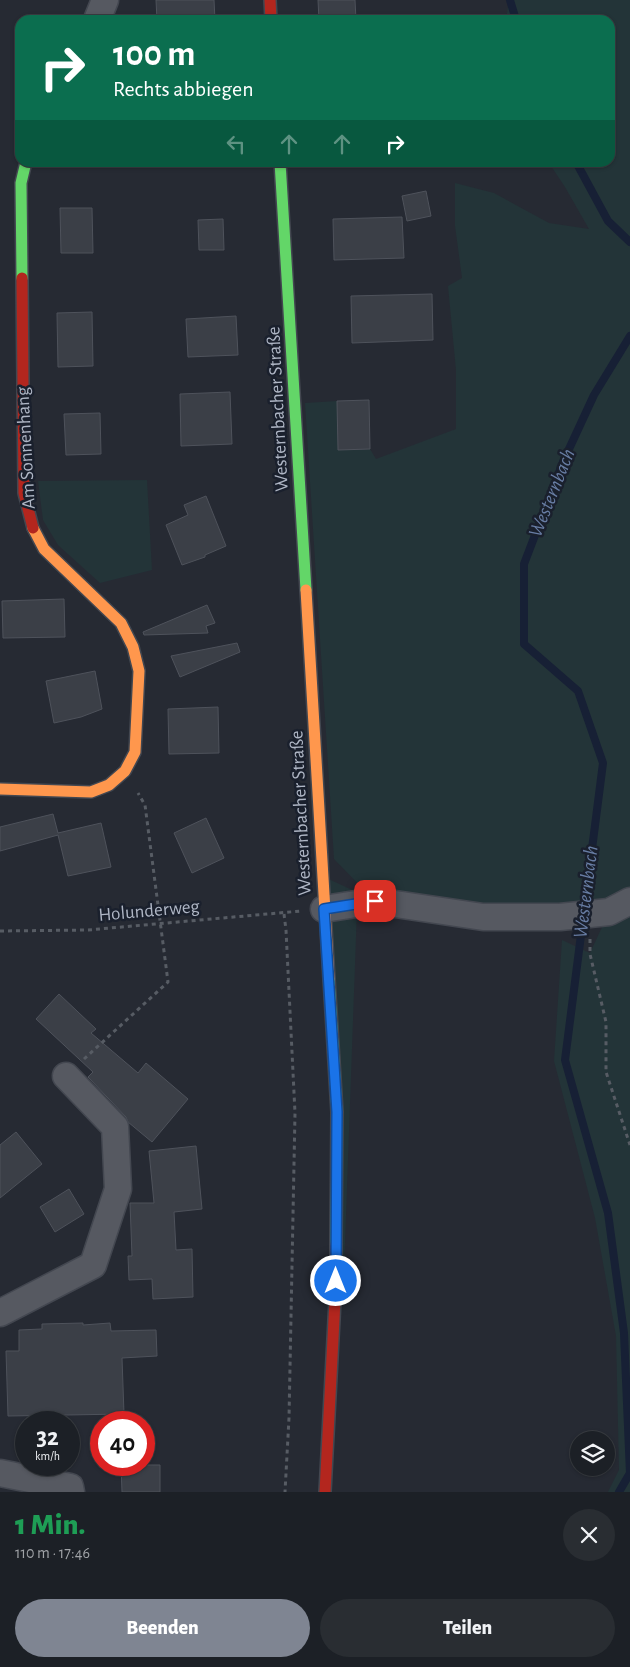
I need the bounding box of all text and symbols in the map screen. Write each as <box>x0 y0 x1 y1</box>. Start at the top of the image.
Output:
icon: right <box>30 35 95 100</box>
text: 100 m <box>113 37 196 72</box>
text: Rechts abbiegen <box>113 78 254 100</box>
icon: left <box>222 130 250 158</box>
icon: ahead <box>275 130 303 158</box>
icon: ahead <box>328 130 356 158</box>
icon: right <box>381 130 409 158</box>
street label: Westernbacher Straße <box>264 326 292 492</box>
street label: Am Sonnenhang <box>13 386 39 510</box>
water label: Westernbach <box>525 446 579 540</box>
street label: Westernbacher Straße <box>287 730 315 896</box>
water label: Westernbach <box>570 844 602 940</box>
pin <box>354 880 396 922</box>
icon: arrive <box>361 887 389 915</box>
street label: Holunderweg <box>98 897 201 925</box>
position arrow <box>309 1254 361 1306</box>
speed limit sign: 40 <box>90 1411 155 1476</box>
text: 32 <box>36 1425 59 1450</box>
map controls <box>570 1431 615 1476</box>
button: layers <box>570 1431 615 1476</box>
text: km/h <box>35 1450 60 1462</box>
button: close <box>563 1509 615 1561</box>
text: 1 Min. <box>15 1510 85 1540</box>
text: 110 m · 17:46 <box>15 1545 90 1561</box>
button: Beenden <box>15 1599 310 1657</box>
button: Teilen <box>320 1599 615 1657</box>

